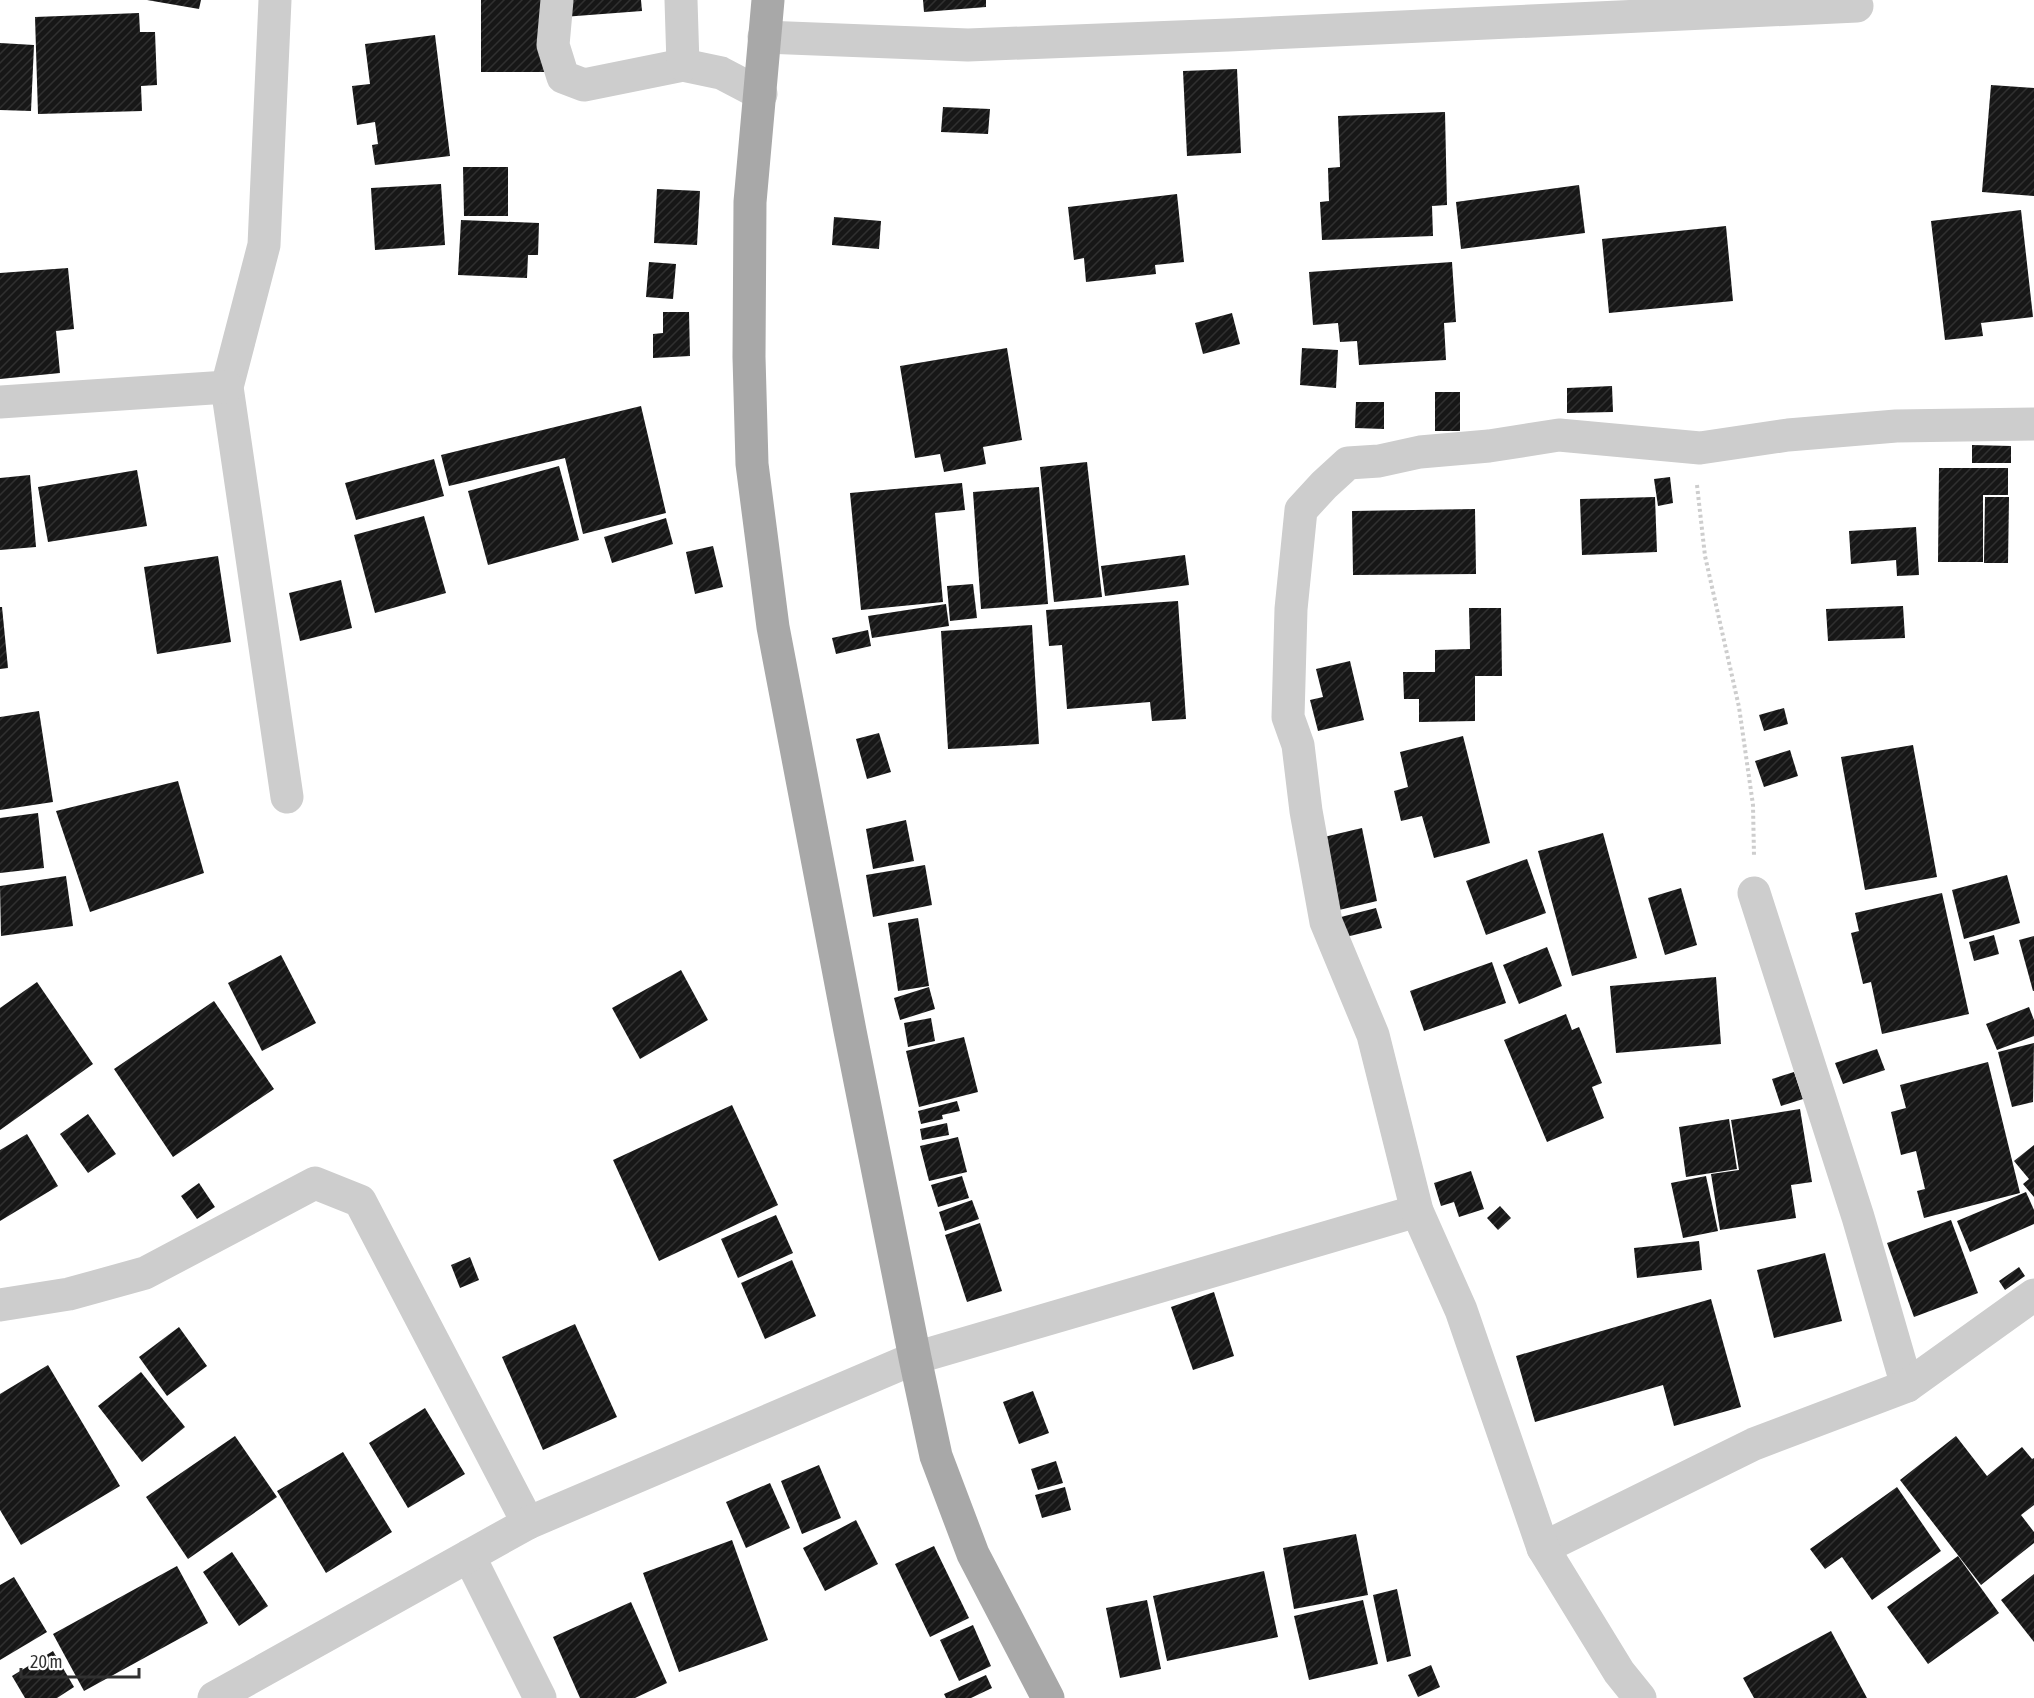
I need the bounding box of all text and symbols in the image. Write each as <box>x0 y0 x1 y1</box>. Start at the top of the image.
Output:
scale bar <box>21 1641 140 1679</box>
text: 20 m <box>30 1651 62 1672</box>

